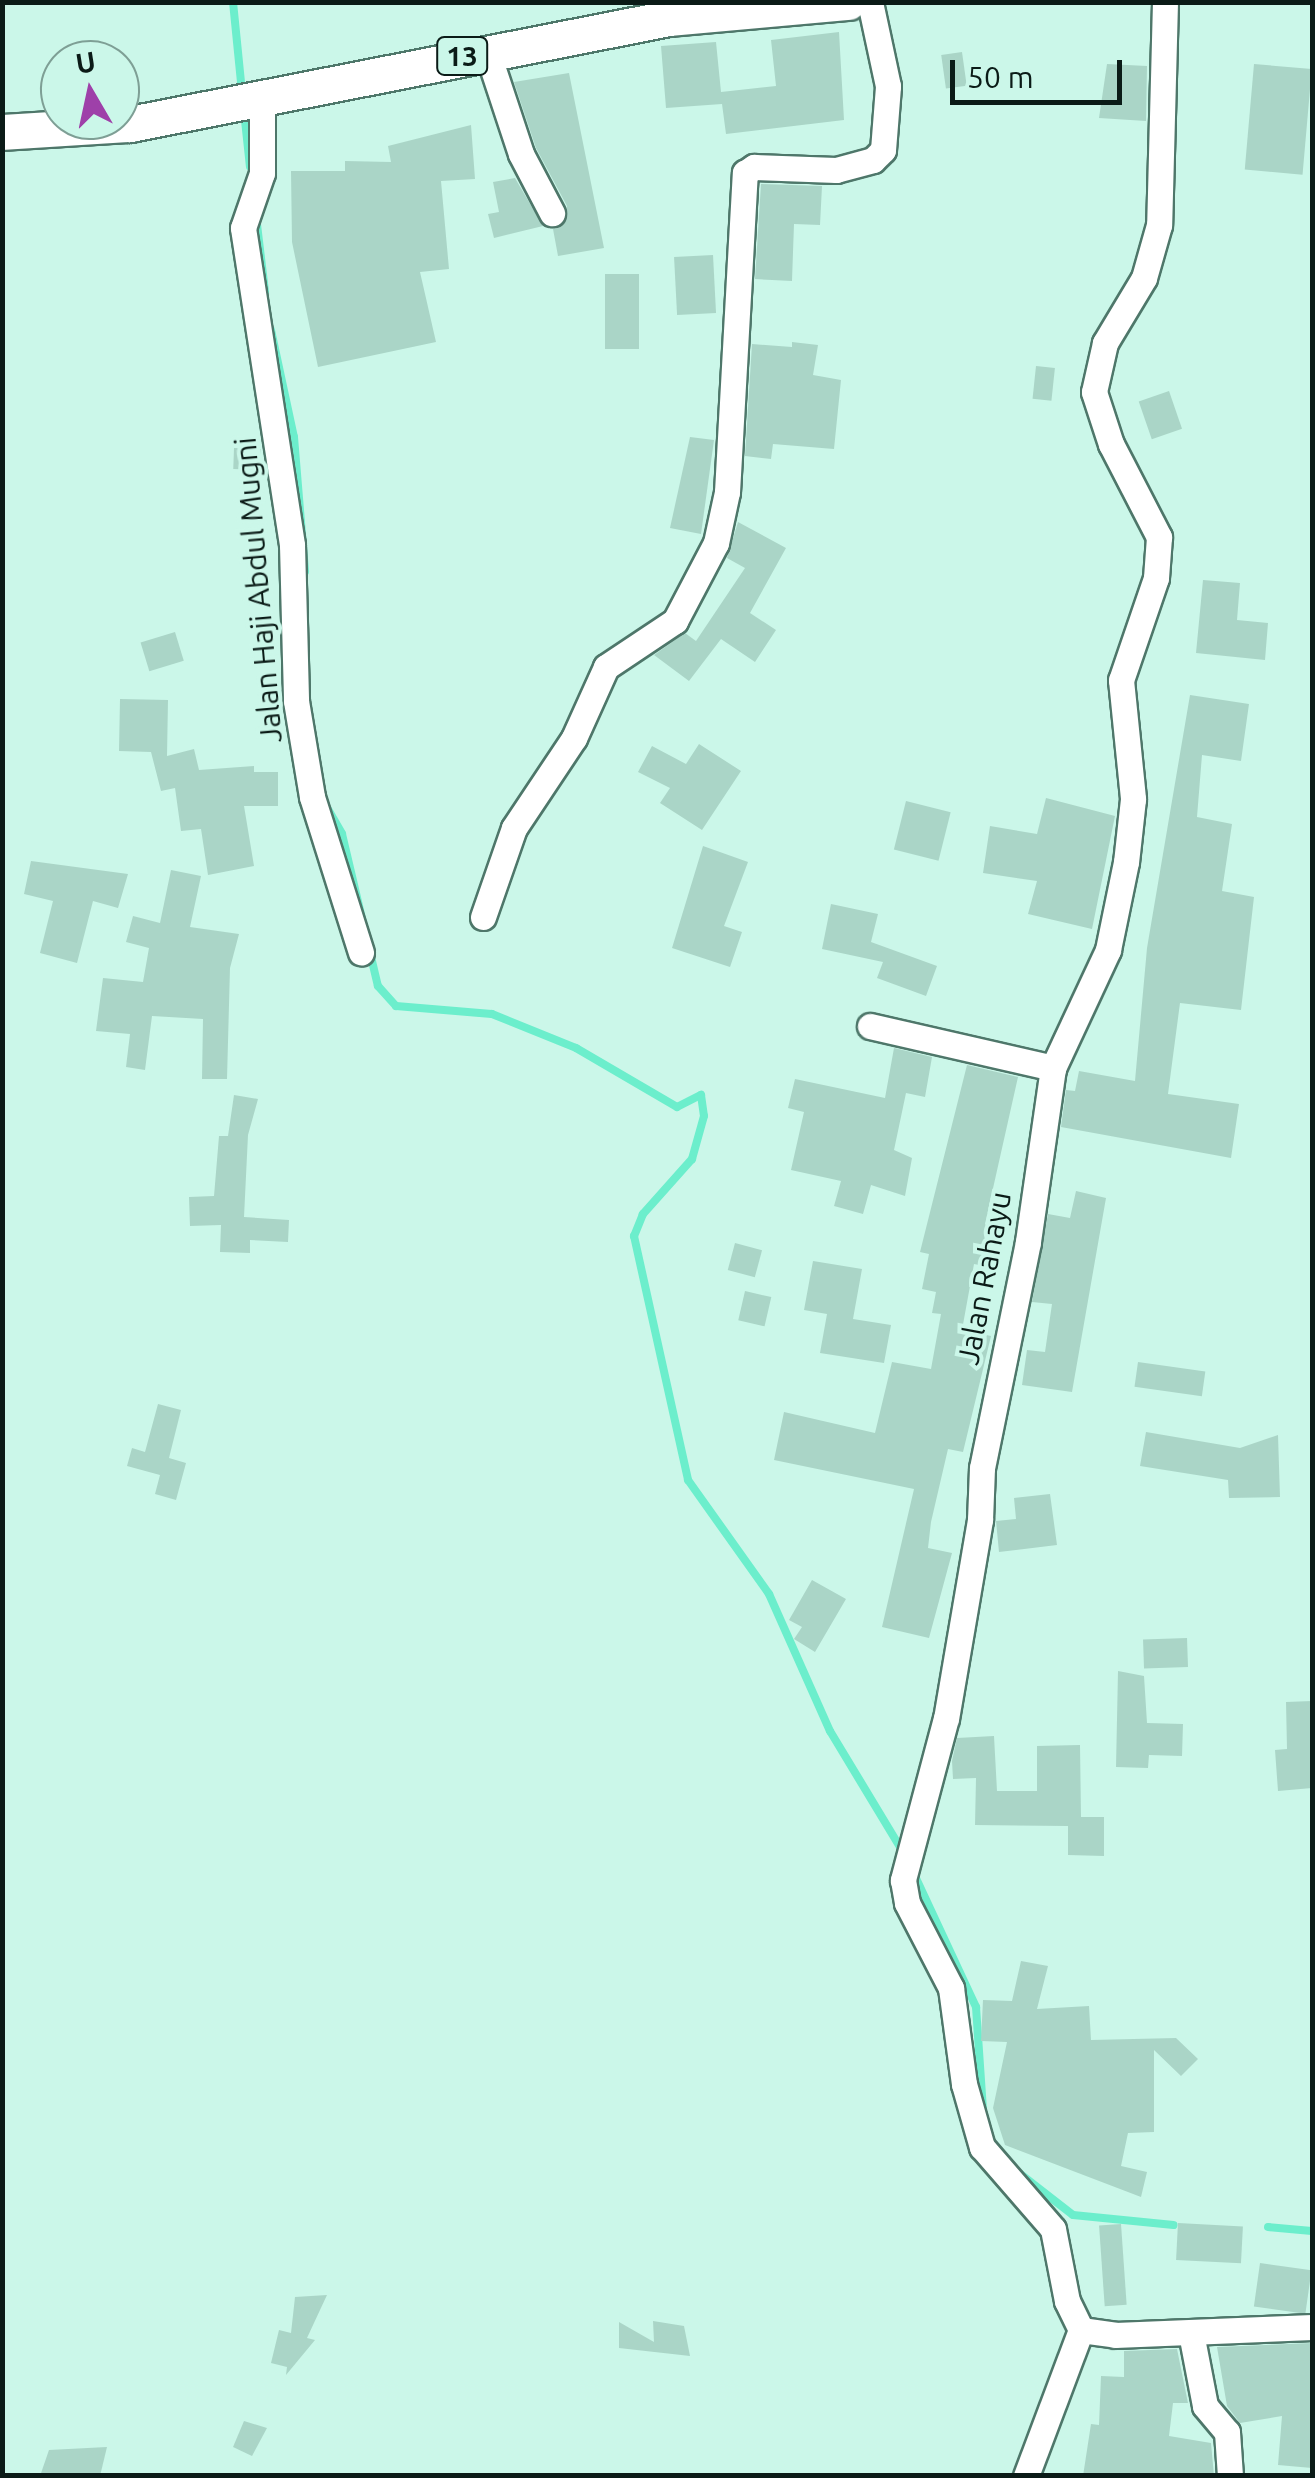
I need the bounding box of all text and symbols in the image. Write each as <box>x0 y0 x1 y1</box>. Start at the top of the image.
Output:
road number: 13 <box>434 33 490 79</box>
north arrow <box>40 40 140 140</box>
scale bar <box>955 40 1128 102</box>
text: U <box>73 45 98 79</box>
text: 50 m <box>967 60 1034 94</box>
street label: Jalan Haji Abdul Mugni <box>227 436 289 744</box>
street label: Jalan Rahayu <box>950 1188 1018 1368</box>

